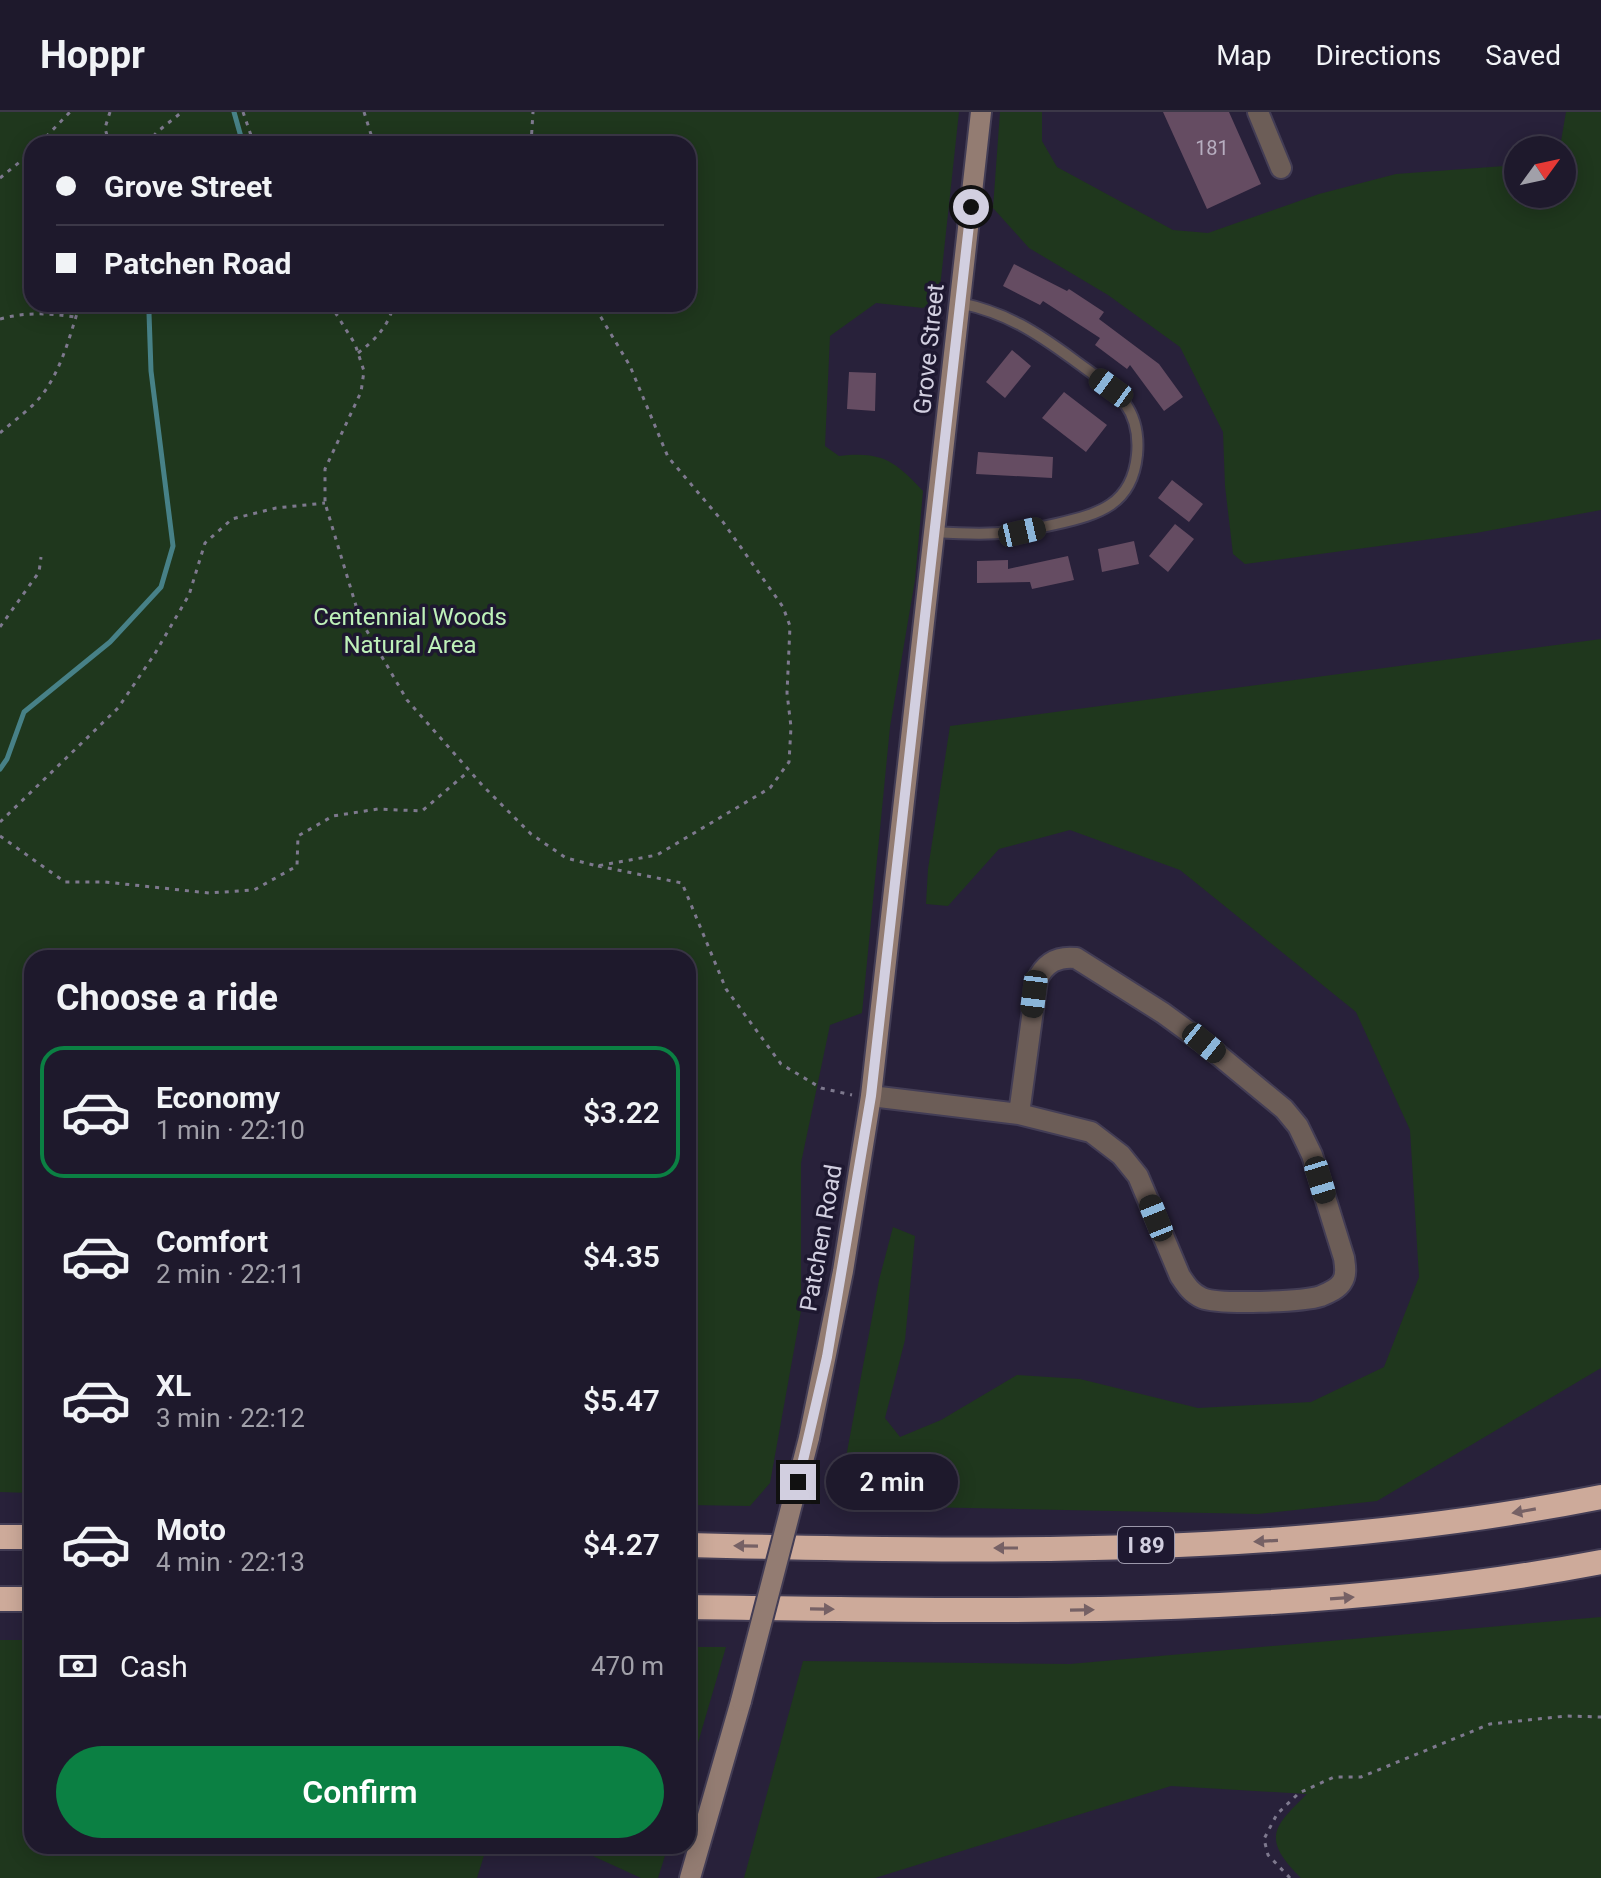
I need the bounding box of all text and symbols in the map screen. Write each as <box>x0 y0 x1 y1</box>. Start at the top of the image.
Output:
text: Hoppr <box>40 33 145 77</box>
text: Map <box>1216 39 1272 72</box>
text: Directions <box>1316 39 1441 72</box>
text: Saved <box>1485 39 1561 72</box>
house number: 181 <box>1195 136 1229 160</box>
north arrow <box>1504 136 1576 208</box>
map controls <box>1504 136 1576 208</box>
text: Grove Street <box>104 169 272 204</box>
route start <box>953 189 989 225</box>
text: Patchen Road <box>104 246 291 281</box>
street label: Grove Street <box>908 282 950 416</box>
car <box>1085 364 1137 412</box>
car <box>996 515 1048 549</box>
park label: Centennial Woods Natural Area <box>313 603 507 659</box>
car <box>1019 969 1049 1019</box>
text: Choose a ride <box>56 977 278 1019</box>
car <box>1178 1019 1230 1067</box>
icon: car <box>60 1076 132 1148</box>
text: Economy <box>156 1080 280 1115</box>
text: $3.22 <box>583 1095 660 1130</box>
text: 1 min · 22:10 <box>156 1115 305 1145</box>
car <box>1302 1154 1338 1206</box>
street label: Patchen Road <box>794 1162 848 1314</box>
car <box>1136 1191 1176 1245</box>
icon: car <box>60 1220 132 1292</box>
text: Comfort <box>156 1224 268 1259</box>
text: $4.35 <box>583 1239 660 1274</box>
text: 2 min · 22:11 <box>156 1259 305 1289</box>
icon: car <box>60 1364 132 1436</box>
text: XL <box>156 1368 191 1403</box>
text: $5.47 <box>583 1383 660 1418</box>
text: 3 min · 22:12 <box>156 1403 305 1433</box>
callout: 2 min <box>826 1454 958 1510</box>
route end <box>780 1464 816 1500</box>
text: 2 min <box>859 1467 925 1497</box>
one-way arrow <box>1512 1506 1537 1518</box>
icon: car <box>60 1508 132 1580</box>
text: Moto <box>156 1512 226 1547</box>
text: $4.27 <box>583 1527 660 1562</box>
road number: I 89 <box>1118 1527 1174 1563</box>
one-way arrow <box>1253 1534 1278 1547</box>
one-way arrow <box>733 1540 758 1553</box>
one-way arrow <box>993 1542 1018 1554</box>
text: 4 min · 22:13 <box>156 1547 305 1577</box>
one-way arrow <box>1330 1591 1355 1604</box>
one-way arrow <box>810 1603 835 1615</box>
one-way arrow <box>1070 1604 1095 1617</box>
icon: cash <box>56 1644 100 1688</box>
text: Cash <box>120 1649 188 1684</box>
text: 470 m <box>591 1651 664 1681</box>
button: Confirm <box>56 1746 664 1838</box>

